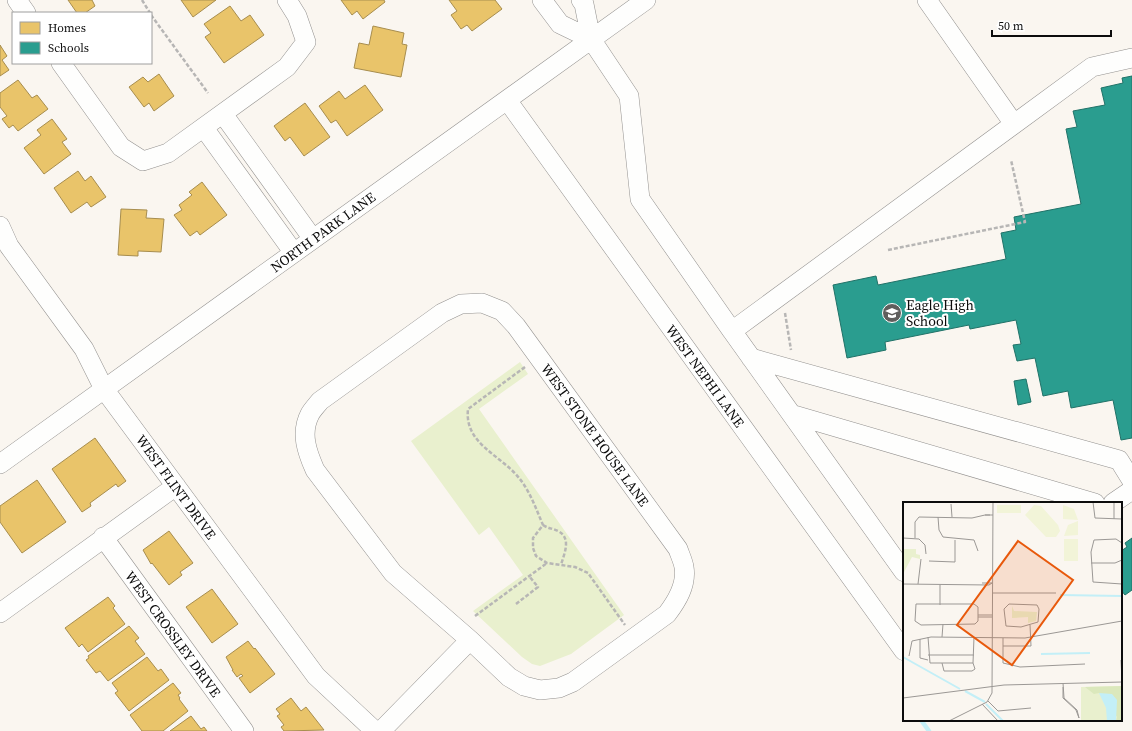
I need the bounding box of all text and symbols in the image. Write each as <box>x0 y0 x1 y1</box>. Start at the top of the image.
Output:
legend <box>12 12 152 64</box>
scale bar <box>992 12 1111 38</box>
text: 50 m <box>998 18 1024 34</box>
text: Homes <box>48 20 86 36</box>
text: Schools <box>48 40 89 56</box>
street label: NORTH PARK LANE <box>266 187 380 277</box>
place label: Eagle High School <box>906 295 974 331</box>
school or university icon: Eagle High School <box>881 302 903 324</box>
street label: WEST NEPHI LANE <box>661 321 749 431</box>
street label: WEST STONE HOUSE LANE <box>536 359 654 511</box>
street label: WEST FLINT DRIVE <box>131 431 221 543</box>
inset map <box>903 502 1122 721</box>
street label: WEST CROSSLEY DRIVE <box>120 567 226 701</box>

